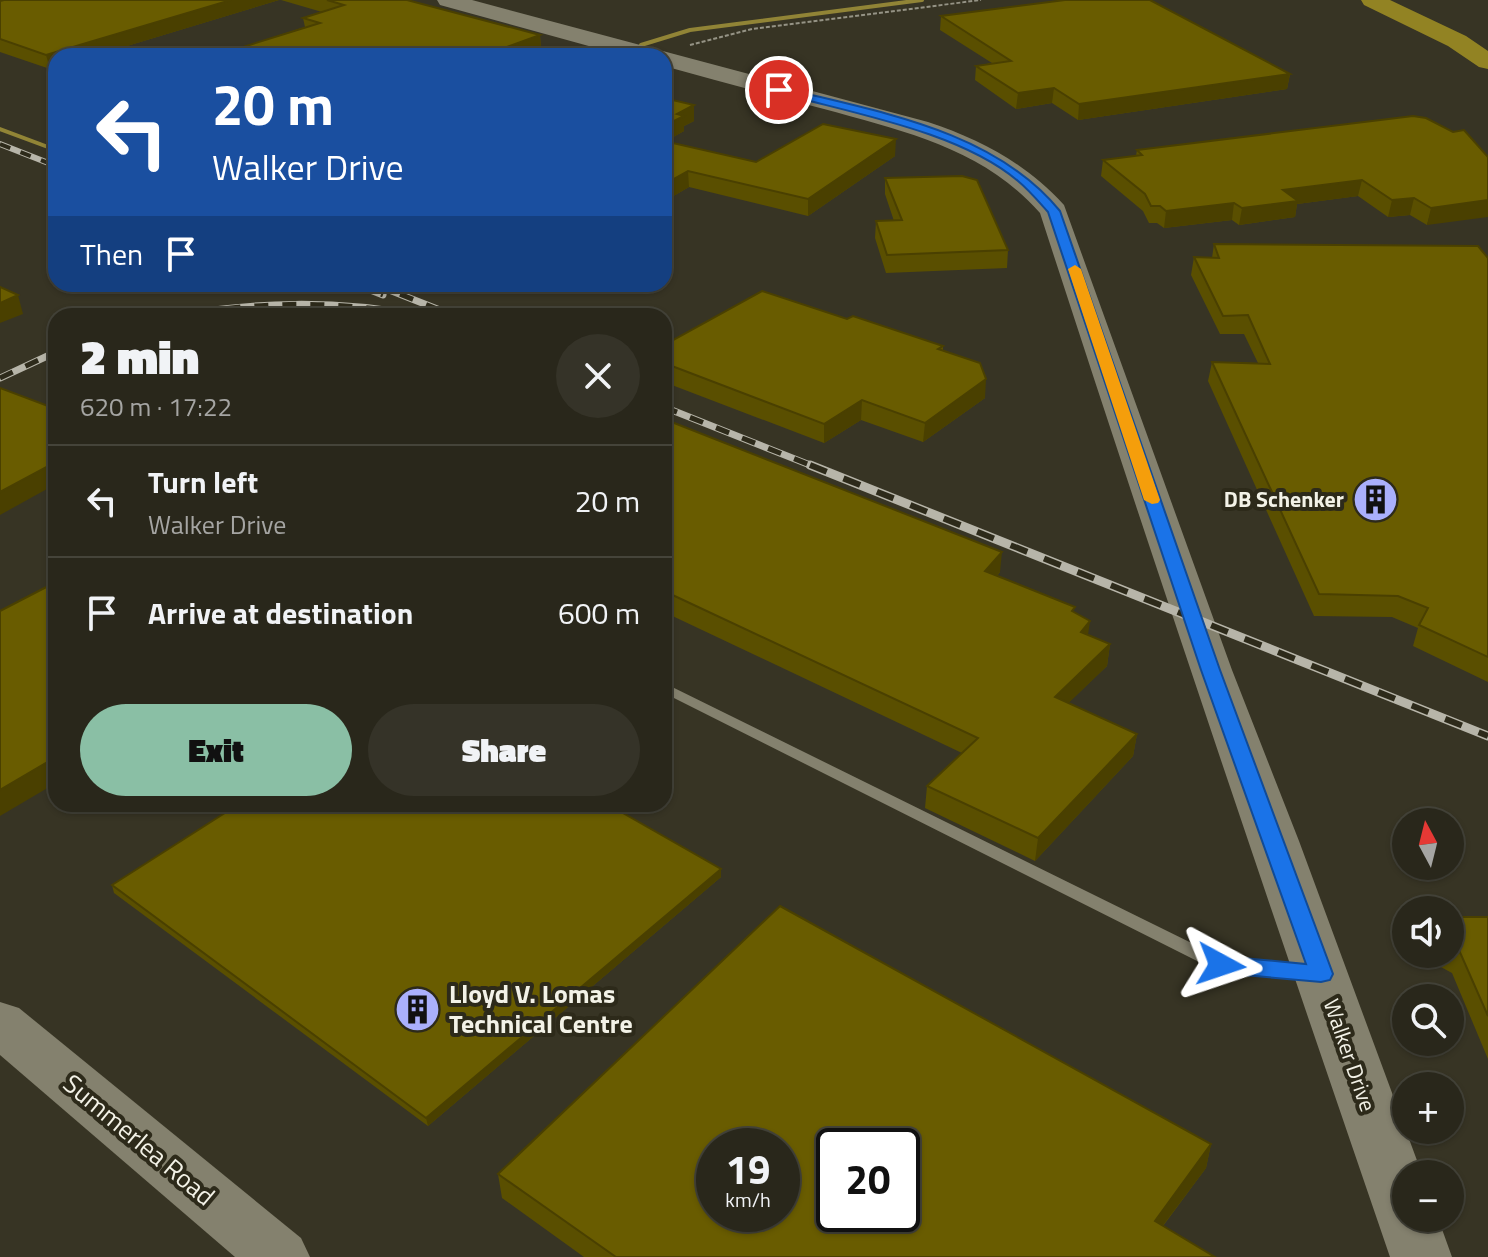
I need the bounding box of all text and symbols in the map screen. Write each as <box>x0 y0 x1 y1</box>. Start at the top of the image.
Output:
pin <box>745 56 813 124</box>
text: 20 m <box>212 62 334 147</box>
icon: arrive <box>757 68 801 112</box>
icon: left <box>80 80 184 184</box>
text: Walker Drive <box>212 139 404 194</box>
text: Then <box>80 231 143 277</box>
icon: arrive <box>159 232 203 276</box>
text: 2 min <box>80 320 199 393</box>
button: close <box>556 334 640 418</box>
text: 620 m · 17:22 <box>80 387 232 426</box>
text: Turn left <box>148 459 258 505</box>
building icon: DB Schenker <box>1351 475 1399 523</box>
text: 20 m <box>575 478 640 524</box>
icon: left <box>80 479 124 523</box>
place label: DB Schenker <box>1224 482 1344 516</box>
text: Walker Drive <box>148 505 287 544</box>
text: Arrive at destination <box>148 590 413 636</box>
text: 600 m <box>558 590 640 636</box>
icon: arrive <box>80 591 124 635</box>
button: Exit <box>80 704 352 796</box>
button: Share <box>368 704 640 796</box>
north arrow <box>1392 808 1464 880</box>
map controls <box>1392 808 1464 1232</box>
button: sound <box>1392 896 1464 968</box>
position arrow <box>1179 923 1263 1007</box>
place label: Lloyd V. Lomas Technical Centre <box>449 974 633 1043</box>
button: search <box>1392 984 1464 1056</box>
building icon: Lloyd V. Lomas Technical Centre <box>394 985 442 1033</box>
street label: Walker Drive <box>1315 994 1385 1116</box>
street label: Summerlea Road <box>55 1064 224 1215</box>
button: + <box>1392 1072 1464 1144</box>
speed limit sign: 20 <box>816 1128 920 1232</box>
text: 19 <box>726 1139 770 1200</box>
button: − <box>1392 1160 1464 1232</box>
text: km/h <box>725 1184 771 1215</box>

